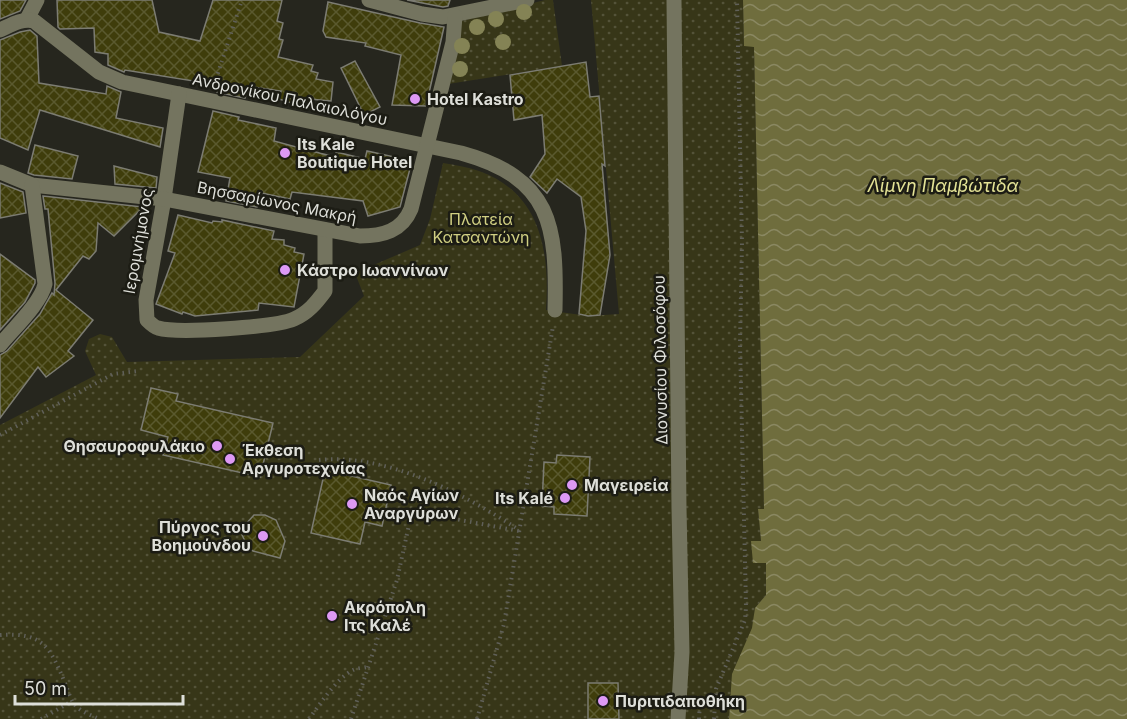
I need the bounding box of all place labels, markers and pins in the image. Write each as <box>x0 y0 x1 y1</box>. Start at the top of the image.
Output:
place label: Hotel Kastro <box>427 89 524 109</box>
marker: Hotel Kastro <box>408 92 422 106</box>
place label: Its Kale Boutique Hotel <box>297 134 412 172</box>
marker: Its Kale Boutique Hotel <box>278 146 292 160</box>
place label: Κάστρο Ιωαννίνων <box>297 260 448 280</box>
marker: Κάστρο Ιωαννίνων <box>278 263 292 277</box>
place label: Θησαυροφυλάκιο <box>63 436 205 456</box>
marker: Θησαυροφυλάκιο <box>210 439 224 453</box>
place label: Έκθεση Αργυροτεχνίας <box>242 440 365 478</box>
marker: Έκθεση Αργυροτεχνίας <box>223 452 237 466</box>
place label: Μαγειρεία <box>584 475 669 495</box>
marker: Μαγειρεία <box>565 478 579 492</box>
place label: Ναός Αγίων Αναργύρων <box>364 485 459 523</box>
place label: Its Kalé <box>495 488 553 508</box>
marker: Its Kalé <box>558 491 572 505</box>
marker: Ναός Αγίων Αναργύρων <box>345 497 359 511</box>
place label: Πύργος του Βοημούνδου <box>152 517 251 555</box>
marker: Πύργος του Βοημούνδου <box>256 529 270 543</box>
place label: Ακρόπολη Ιτς Καλέ <box>344 597 426 635</box>
marker: Ακρόπολη Ιτς Καλέ <box>325 609 339 623</box>
place label: Πυριτιδαποθήκη <box>615 691 745 711</box>
marker: Πυριτιδαποθήκη <box>596 694 610 708</box>

